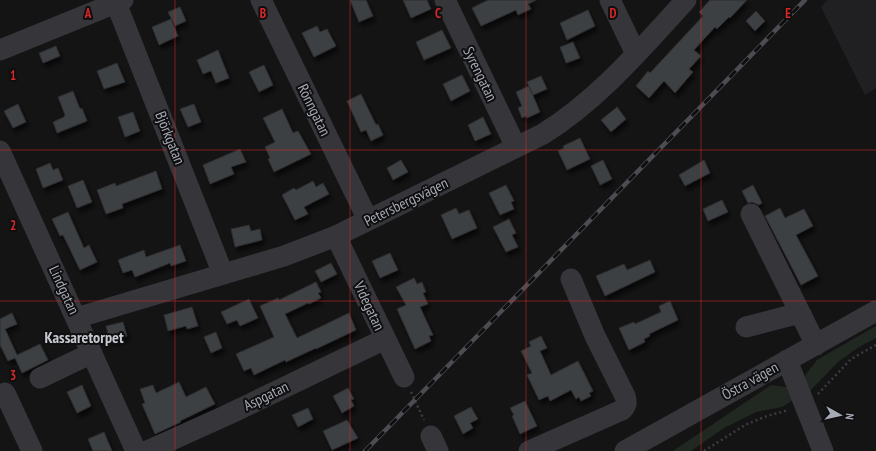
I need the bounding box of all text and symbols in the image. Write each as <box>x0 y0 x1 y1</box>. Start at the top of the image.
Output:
text: A <box>84 5 92 22</box>
text: B <box>260 5 266 22</box>
text: C <box>435 5 441 22</box>
text: D <box>610 5 617 22</box>
text: E <box>785 5 791 22</box>
street label: Syrengatan <box>459 43 502 104</box>
text: 1 <box>10 67 16 84</box>
street label: Rönngatan <box>294 81 335 139</box>
street label: Björkgatan <box>151 108 190 167</box>
street label: Petersbergsvägen <box>361 173 451 230</box>
text: 2 <box>10 217 16 234</box>
street label: Lindgatan <box>45 262 84 317</box>
street label: Videgatan <box>349 277 389 333</box>
district label: Kassaretorpet <box>44 327 124 347</box>
street label: Östra vägen <box>718 357 781 404</box>
text: 3 <box>10 367 16 384</box>
street label: Aspgatan <box>240 377 291 415</box>
north arrow <box>820 395 860 435</box>
text: N <box>843 412 857 420</box>

